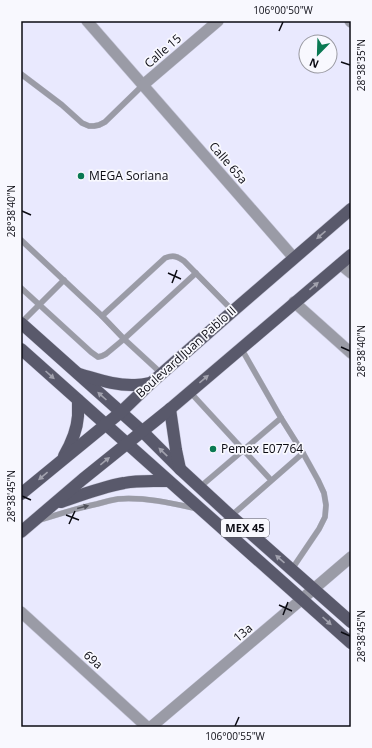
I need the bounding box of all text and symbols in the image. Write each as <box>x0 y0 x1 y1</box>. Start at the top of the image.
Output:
text: 106°00'50"W <box>253 3 314 17</box>
street label: Calle 15 <box>141 30 185 71</box>
north arrow <box>298 34 338 74</box>
text: 28°38'35"N <box>354 39 368 91</box>
text: N <box>307 55 321 72</box>
street label: Calle 65a <box>205 138 251 187</box>
place label: MEGA Soriana <box>89 167 168 184</box>
marker: MEGA Soriana <box>76 171 86 181</box>
text: 28°38'40"N <box>4 185 18 237</box>
one-way arrow <box>316 230 327 239</box>
one-way arrow <box>308 282 319 291</box>
street label: Boulevard Juan Pablo II <box>132 302 239 401</box>
text: 28°38'40"N <box>354 325 368 377</box>
one-way arrow <box>45 370 55 380</box>
one-way arrow <box>198 375 209 384</box>
one-way arrow <box>98 392 107 401</box>
place label: Pemex E07764 <box>221 440 303 457</box>
marker: Pemex E07764 <box>208 444 218 454</box>
one-way arrow <box>158 447 168 457</box>
one-way arrow <box>99 457 110 466</box>
text: 28°38'45"N <box>4 470 18 522</box>
one-way arrow <box>38 472 48 481</box>
one-way arrow <box>77 504 89 510</box>
road number: MEX 45 <box>221 519 269 537</box>
one-way arrow <box>275 554 285 563</box>
text: 28°38'45"N <box>354 610 368 662</box>
one-way arrow <box>322 617 332 626</box>
street label: 13a <box>229 620 256 646</box>
street label: 69a <box>80 646 107 673</box>
text: 106°00'55"W <box>205 729 266 743</box>

